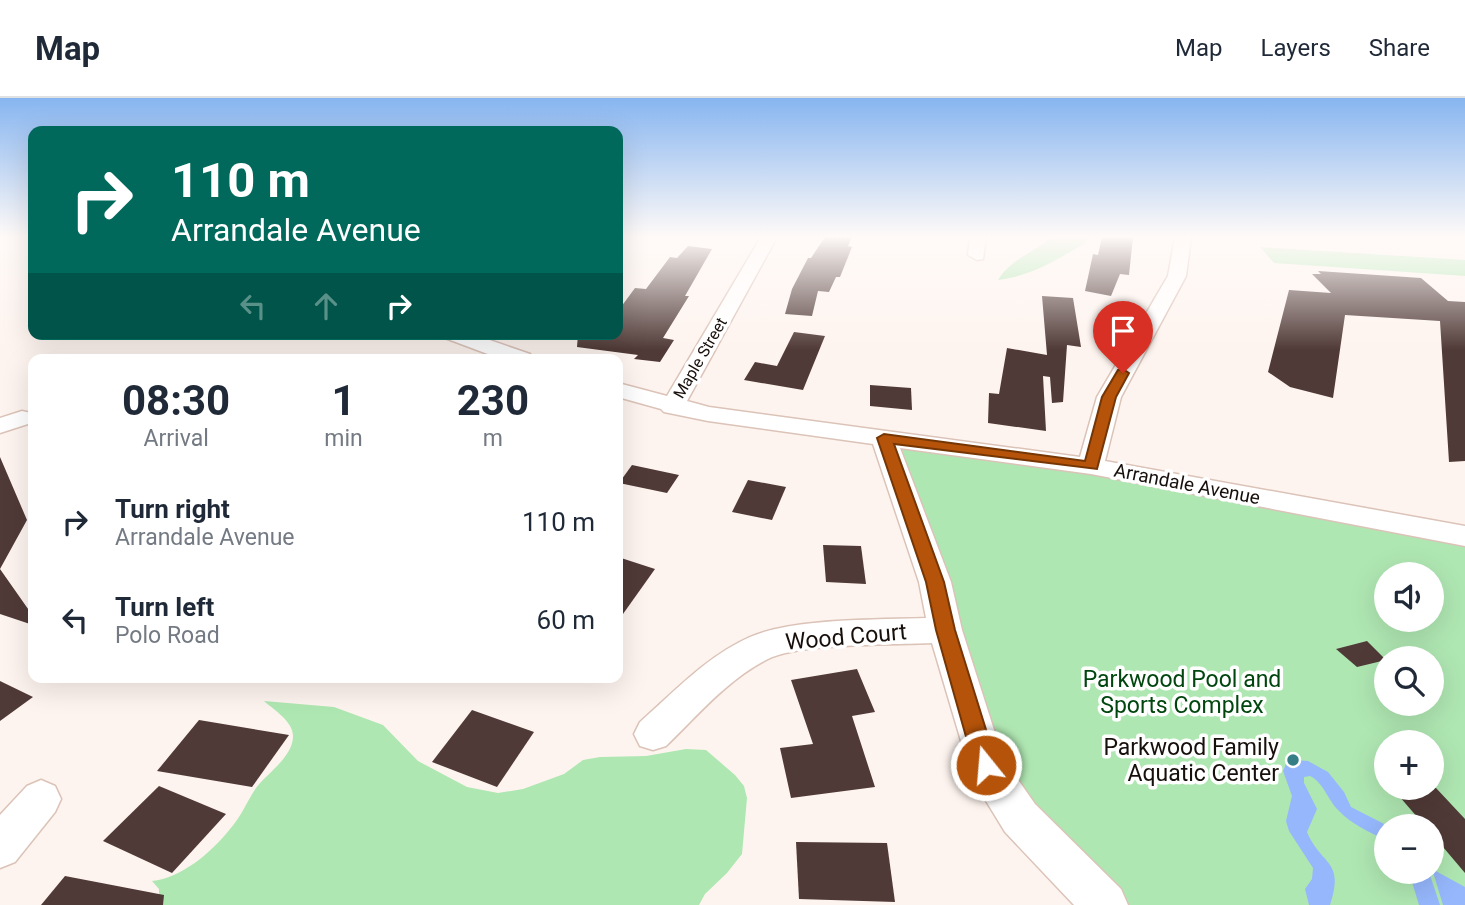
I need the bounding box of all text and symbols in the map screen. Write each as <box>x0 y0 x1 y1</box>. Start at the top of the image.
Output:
text: Map <box>35 29 100 68</box>
text: Map <box>1175 34 1223 62</box>
text: Layers <box>1261 34 1331 62</box>
text: Share <box>1369 34 1430 62</box>
text: 110 m <box>171 152 310 209</box>
icon: right <box>56 154 147 245</box>
text: Arrandale Avenue <box>171 211 421 249</box>
icon: left <box>234 287 272 325</box>
icon: ahead <box>307 287 345 325</box>
icon: right <box>380 287 418 325</box>
pin <box>1093 301 1153 373</box>
icon: arrive <box>1104 312 1142 350</box>
street label: Maple Street <box>669 314 731 402</box>
text: 08:30 <box>122 376 230 425</box>
text: 1 <box>331 376 356 425</box>
text: 230 <box>457 376 529 425</box>
text: Arrival <box>143 425 209 452</box>
text: min <box>324 425 363 452</box>
text: m <box>483 425 503 452</box>
street label: Arrandale Avenue <box>1112 459 1262 509</box>
text: Turn right <box>115 494 230 524</box>
icon: right <box>56 503 94 541</box>
text: 110 m <box>522 507 595 537</box>
text: Arrandale Avenue <box>115 524 295 551</box>
map controls <box>1374 562 1444 884</box>
button: sound <box>1374 562 1444 632</box>
text: Turn left <box>115 592 214 622</box>
icon: left <box>56 601 94 639</box>
text: 60 m <box>537 605 595 635</box>
street label: Wood Court <box>784 618 908 656</box>
text: Polo Road <box>115 622 220 649</box>
button: search <box>1374 646 1444 716</box>
park label: Parkwood Pool and Sports Complex <box>1083 666 1281 719</box>
position arrow <box>949 728 1023 802</box>
button: + <box>1374 730 1444 800</box>
place label: Parkwood Family Aquatic Center <box>1103 734 1279 787</box>
marker: Parkwood Family Aquatic Center <box>1285 752 1301 768</box>
button: − <box>1374 814 1444 884</box>

